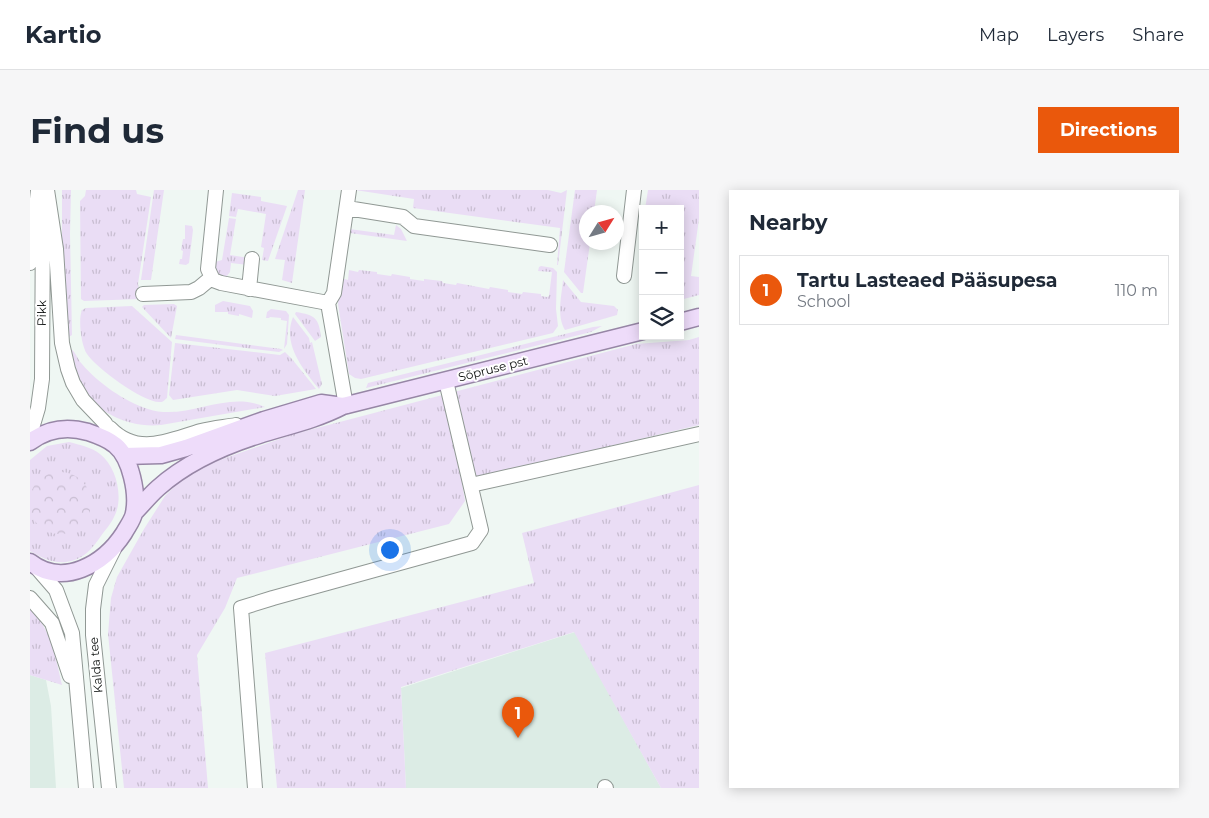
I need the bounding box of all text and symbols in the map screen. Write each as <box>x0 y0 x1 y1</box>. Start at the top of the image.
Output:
text: Kartio <box>25 20 101 49</box>
text: Map <box>979 24 1019 46</box>
text: Layers <box>1047 24 1104 46</box>
text: Share <box>1132 24 1184 46</box>
button: Directions <box>1038 107 1179 153</box>
text: Find us <box>30 109 164 152</box>
north arrow <box>579 205 624 250</box>
map controls <box>639 205 684 340</box>
button: + <box>639 205 684 250</box>
text: Nearby <box>749 210 828 235</box>
button: − <box>639 250 684 295</box>
text: Tartu Lasteaed Pääsupesa <box>797 269 1058 292</box>
text: 1 <box>763 281 769 300</box>
text: 110 m <box>1115 281 1158 300</box>
text: School <box>797 292 851 311</box>
button: layers <box>639 295 684 340</box>
street label: Pikk <box>34 299 49 326</box>
street label: Sõpruse pst <box>457 353 529 384</box>
your location <box>377 537 403 563</box>
street label: Kalda tee <box>86 636 105 694</box>
pin: 1 <box>502 697 534 738</box>

